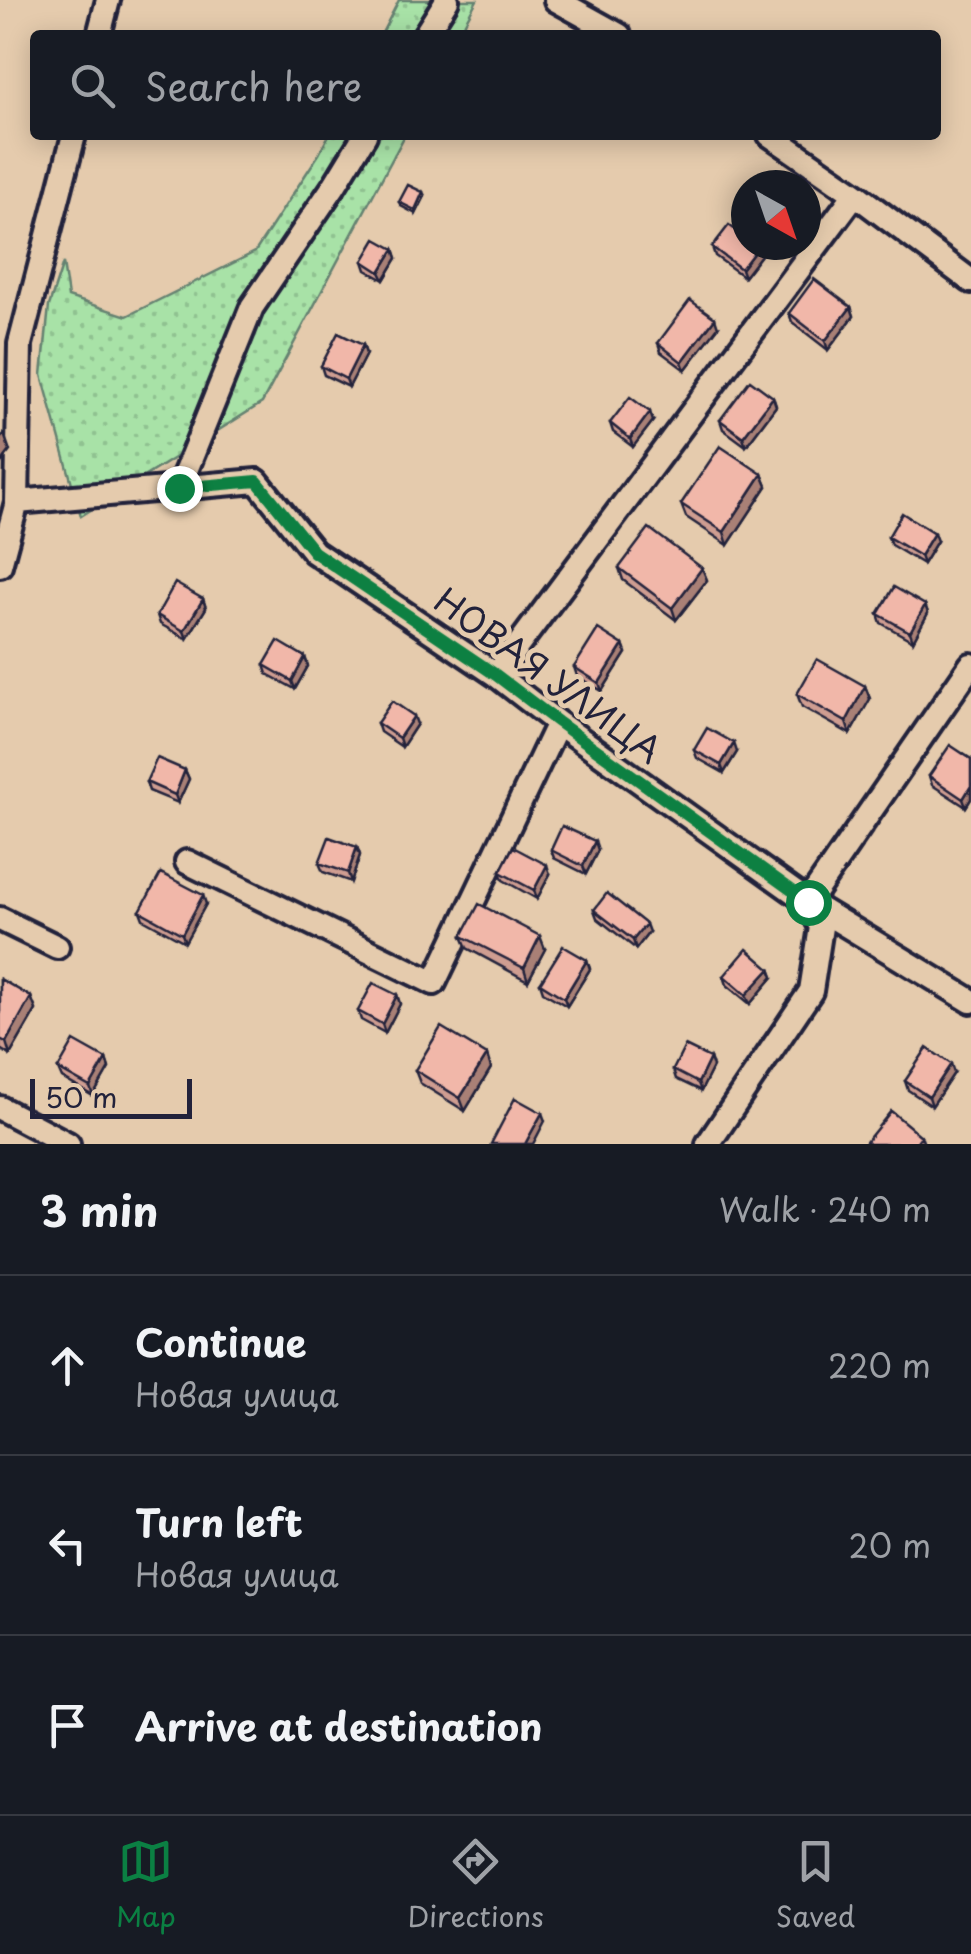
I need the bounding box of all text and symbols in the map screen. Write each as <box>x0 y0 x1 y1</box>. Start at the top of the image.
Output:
search box <box>30 30 941 140</box>
text: Search here <box>145 57 362 114</box>
icon: search <box>65 58 120 113</box>
north arrow <box>731 170 821 260</box>
route end <box>157 466 203 512</box>
street label: НОВАЯ УЛИЦА <box>424 573 674 775</box>
route start <box>786 880 832 926</box>
scale bar <box>30 1074 192 1118</box>
text: 50 m <box>45 1075 118 1118</box>
text: 3 min <box>40 1178 158 1241</box>
text: Walk · 240 m <box>719 1185 931 1233</box>
text: Continue <box>135 1313 306 1370</box>
icon: ahead <box>40 1338 95 1393</box>
text: 220 m <box>828 1341 931 1389</box>
text: Новая улица <box>135 1370 339 1418</box>
text: Turn left <box>135 1493 303 1550</box>
icon: left <box>40 1518 95 1573</box>
text: 20 m <box>849 1521 931 1569</box>
text: Новая улица <box>135 1550 339 1598</box>
text: Arrive at destination <box>135 1697 543 1754</box>
icon: arrive <box>40 1698 95 1753</box>
tab: Map <box>116 1834 176 1937</box>
tab: Directions <box>408 1834 544 1937</box>
tab: Saved <box>776 1834 855 1937</box>

